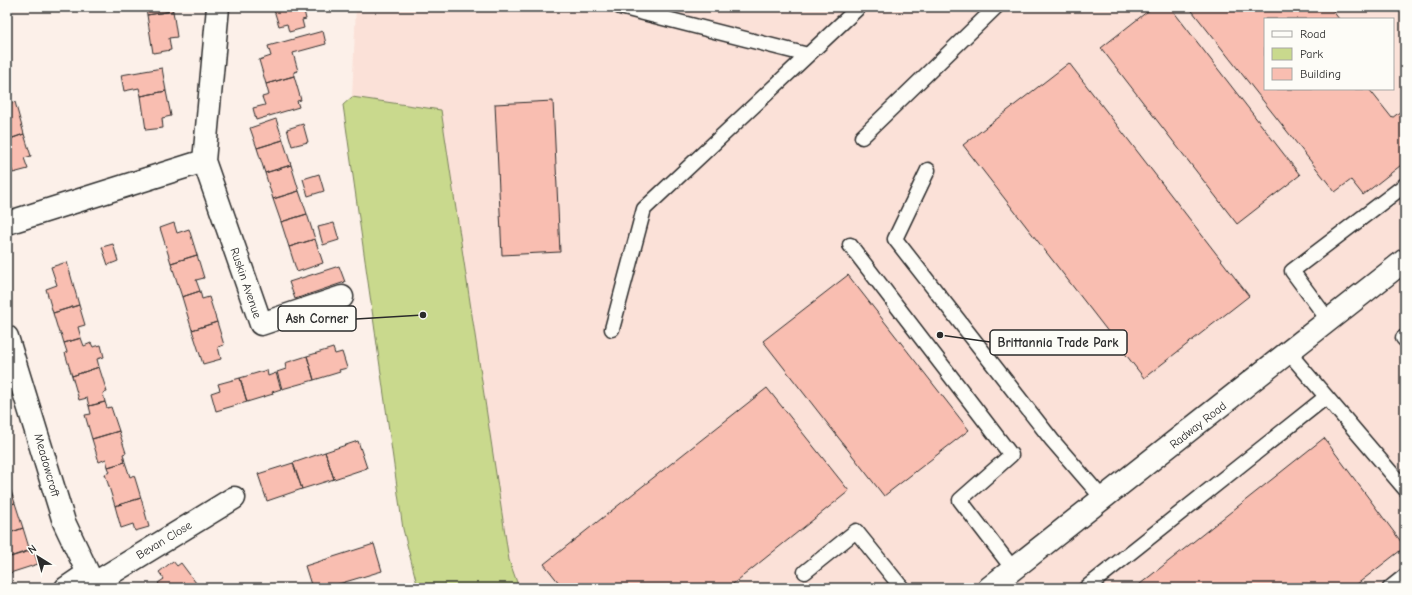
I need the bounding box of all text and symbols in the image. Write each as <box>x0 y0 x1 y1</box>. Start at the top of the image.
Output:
legend <box>1264 18 1394 90</box>
text: Road <box>1300 27 1326 41</box>
text: Park <box>1300 47 1323 61</box>
text: Building <box>1300 67 1341 81</box>
street label: Ruskin Avenue <box>227 246 265 320</box>
callout: Ash Corner <box>278 306 356 331</box>
text: Ash Corner <box>286 311 349 326</box>
callout: Brittannia Trade Park <box>990 330 1127 355</box>
text: Brittannia Trade Park <box>997 335 1119 350</box>
street label: Radway Road <box>1167 399 1229 451</box>
street label: Meadowcroft <box>31 432 63 499</box>
street label: Bevan Close <box>134 518 194 562</box>
north arrow <box>18 537 58 577</box>
text: N <box>26 542 39 557</box>

